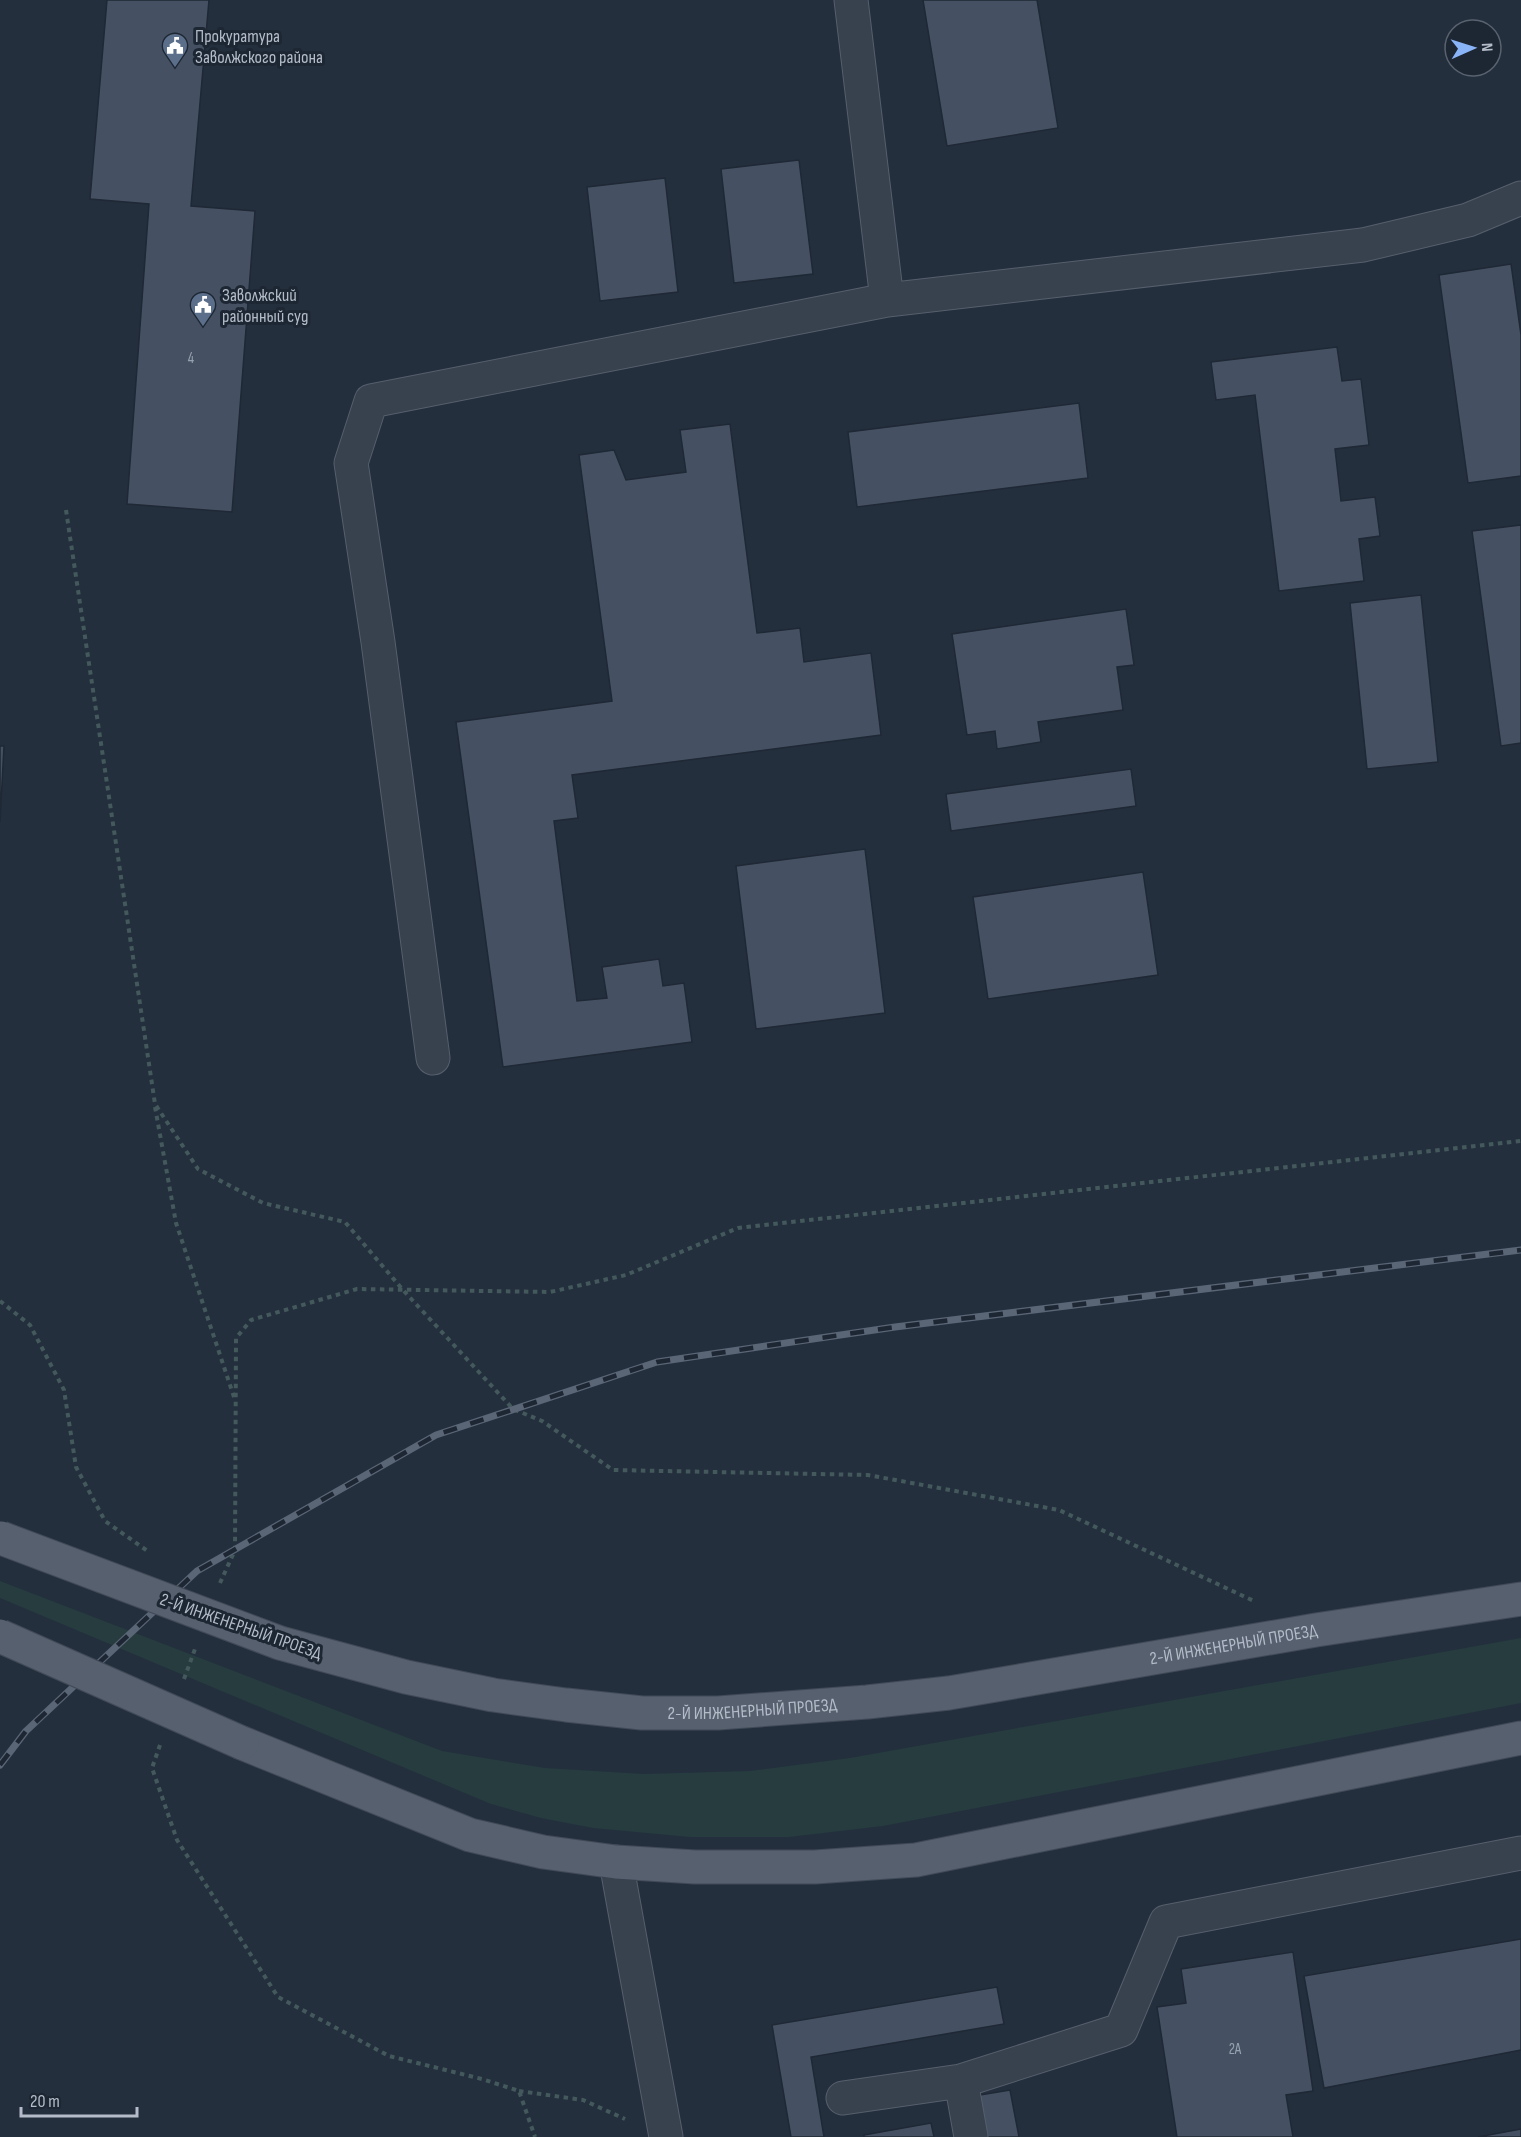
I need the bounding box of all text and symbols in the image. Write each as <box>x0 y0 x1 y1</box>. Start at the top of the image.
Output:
north arrow <box>1443 18 1503 78</box>
place label: Прокуратура Заволжского района <box>195 26 323 68</box>
public building icon: Прокуратура Заволжского района <box>160 31 190 69</box>
text: N <box>1477 43 1496 52</box>
place label: Заволжский районный суд <box>222 285 308 327</box>
public building icon: Заволжский районный суд <box>188 290 218 328</box>
house number: 4 <box>188 349 194 368</box>
street label: 2-Й ИНЖЕНЕРНЫЙ ПРОЕЗД <box>157 1589 325 1664</box>
street label: 2-Й ИНЖЕНЕРНЫЙ ПРОЕЗД <box>1148 1620 1319 1669</box>
street label: 2-Й ИНЖЕНЕРНЫЙ ПРОЕЗД <box>668 1694 838 1724</box>
house number: 2А <box>1229 2040 1242 2059</box>
scale bar <box>21 2080 136 2118</box>
text: 20 m <box>30 2091 60 2112</box>

